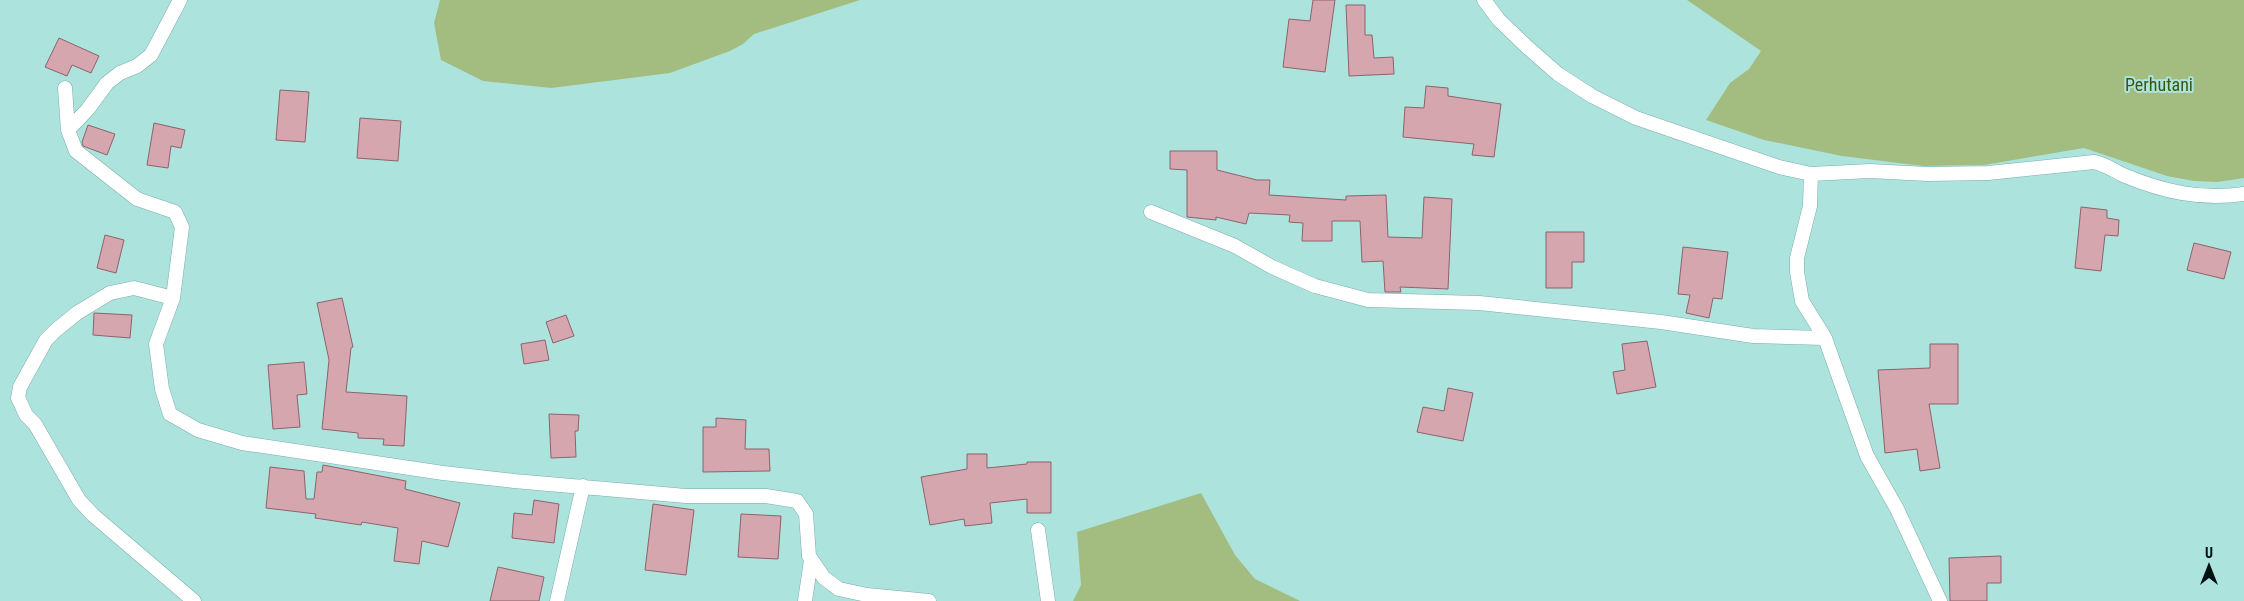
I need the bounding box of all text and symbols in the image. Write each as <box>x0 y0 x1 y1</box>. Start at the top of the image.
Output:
park label: Perhutani <box>2125 74 2193 95</box>
north arrow <box>2184 541 2234 591</box>
text: U <box>2205 545 2213 561</box>

